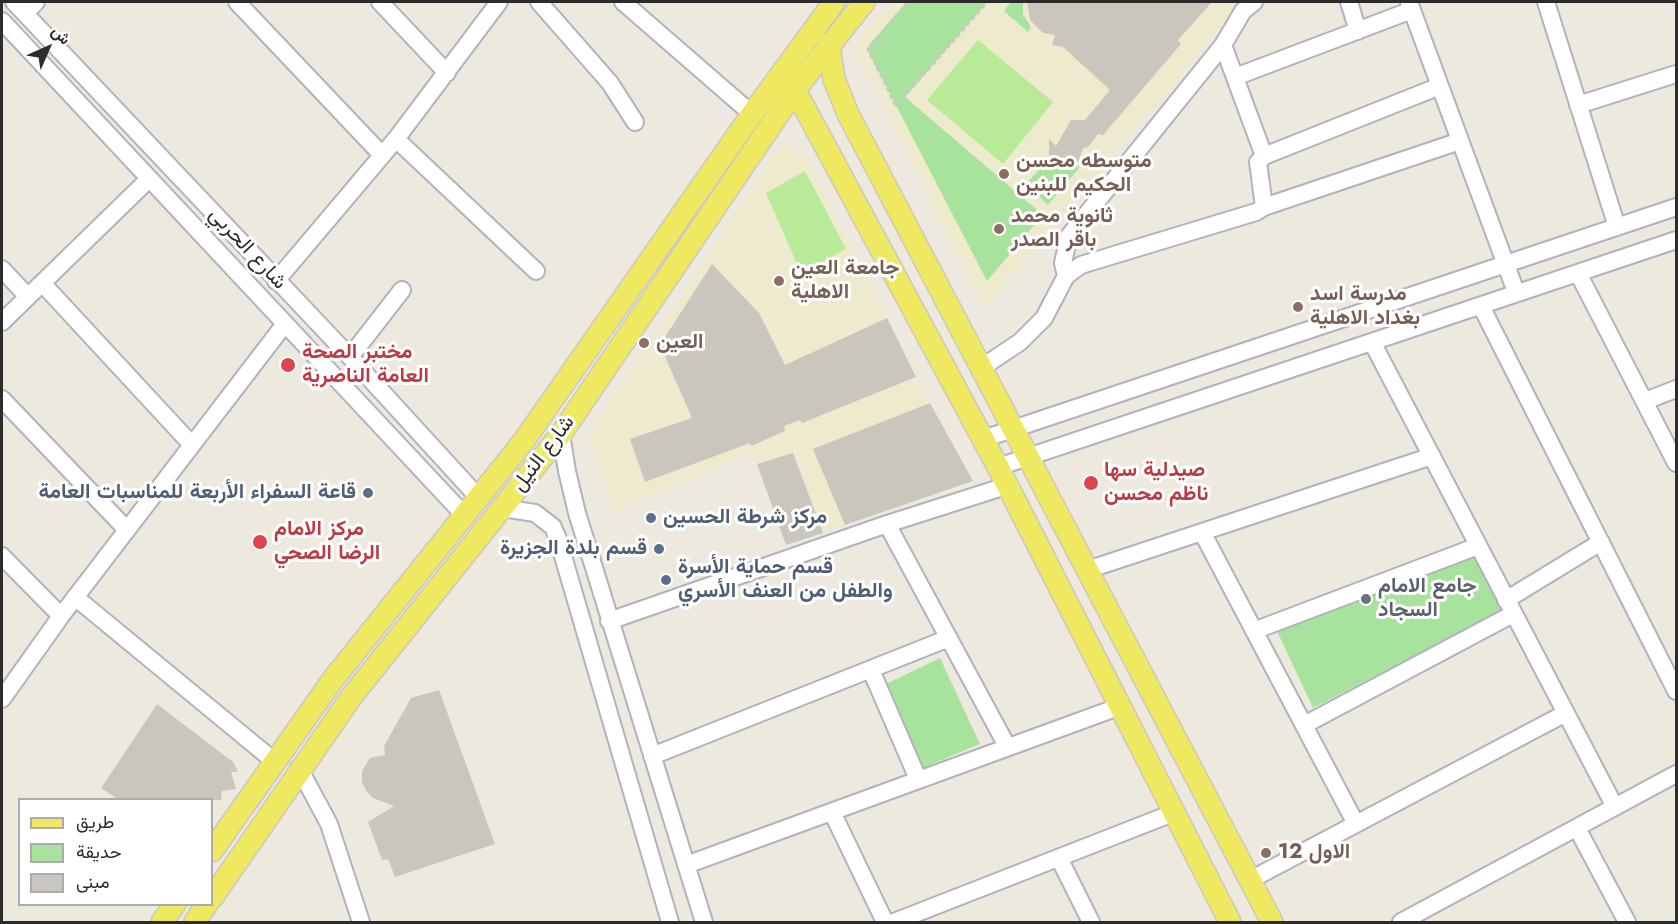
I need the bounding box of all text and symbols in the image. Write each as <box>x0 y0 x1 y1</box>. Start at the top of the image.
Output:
north arrow <box>18 18 78 78</box>
text: ش <box>46 20 76 50</box>
place label: متوسطه محسن الحكيم للبنين <box>1016 149 1152 199</box>
marker: متوسطه محسن الحكيم للبنين <box>997 167 1011 181</box>
street label: شارع الحربي <box>203 203 291 295</box>
place label: ثانوية محمد باقر الصدر <box>1011 204 1113 254</box>
marker: ثانوية محمد باقر الصدر <box>992 222 1006 236</box>
place label: جامعة العين الاهلية <box>791 256 899 306</box>
marker: جامعة العين الاهلية <box>772 274 786 288</box>
place label: مدرسة اسد بغداد الاهلية <box>1310 282 1420 332</box>
marker: مدرسة اسد بغداد الاهلية <box>1291 300 1305 314</box>
place label: العين <box>656 330 703 356</box>
marker: العين <box>637 336 651 350</box>
place label: مختبر الصحة العامة الناصرية <box>302 340 429 390</box>
marker: مختبر الصحة العامة الناصرية <box>279 356 297 374</box>
street label: شارع النيل <box>507 411 581 497</box>
place label: صيدلية سها ناظم محسن <box>1104 458 1208 508</box>
marker: صيدلية سها ناظم محسن <box>1082 474 1100 492</box>
place label: قاعة السفراء الأربعة للمناسبات العامة <box>38 480 356 506</box>
marker: قاعة السفراء الأربعة للمناسبات العامة <box>361 486 375 500</box>
place label: مركز شرطة الحسين <box>663 505 827 531</box>
marker: مركز شرطة الحسين <box>644 511 658 525</box>
place label: مركز الامام الرضا الصحي <box>274 517 380 567</box>
marker: مركز الامام الرضا الصحي <box>251 533 269 551</box>
place label: قسم بلدة الجزيرة <box>500 536 647 562</box>
marker: قسم بلدة الجزيرة <box>652 542 666 556</box>
place label: قسم حماية الأسرة والطفل من العنف الأسري <box>678 555 893 605</box>
marker: قسم حماية الأسرة والطفل من العنف الأسري <box>659 573 673 587</box>
place label: جامع الامام السجاد <box>1378 574 1477 624</box>
marker: جامع الامام السجاد <box>1359 592 1373 606</box>
legend <box>18 798 213 906</box>
text: طريق <box>76 809 114 835</box>
text: حديقة <box>76 839 122 865</box>
place label: الاول 12 <box>1278 840 1350 866</box>
marker: الاول 12 <box>1259 846 1273 860</box>
text: مبنى <box>76 869 110 895</box>

